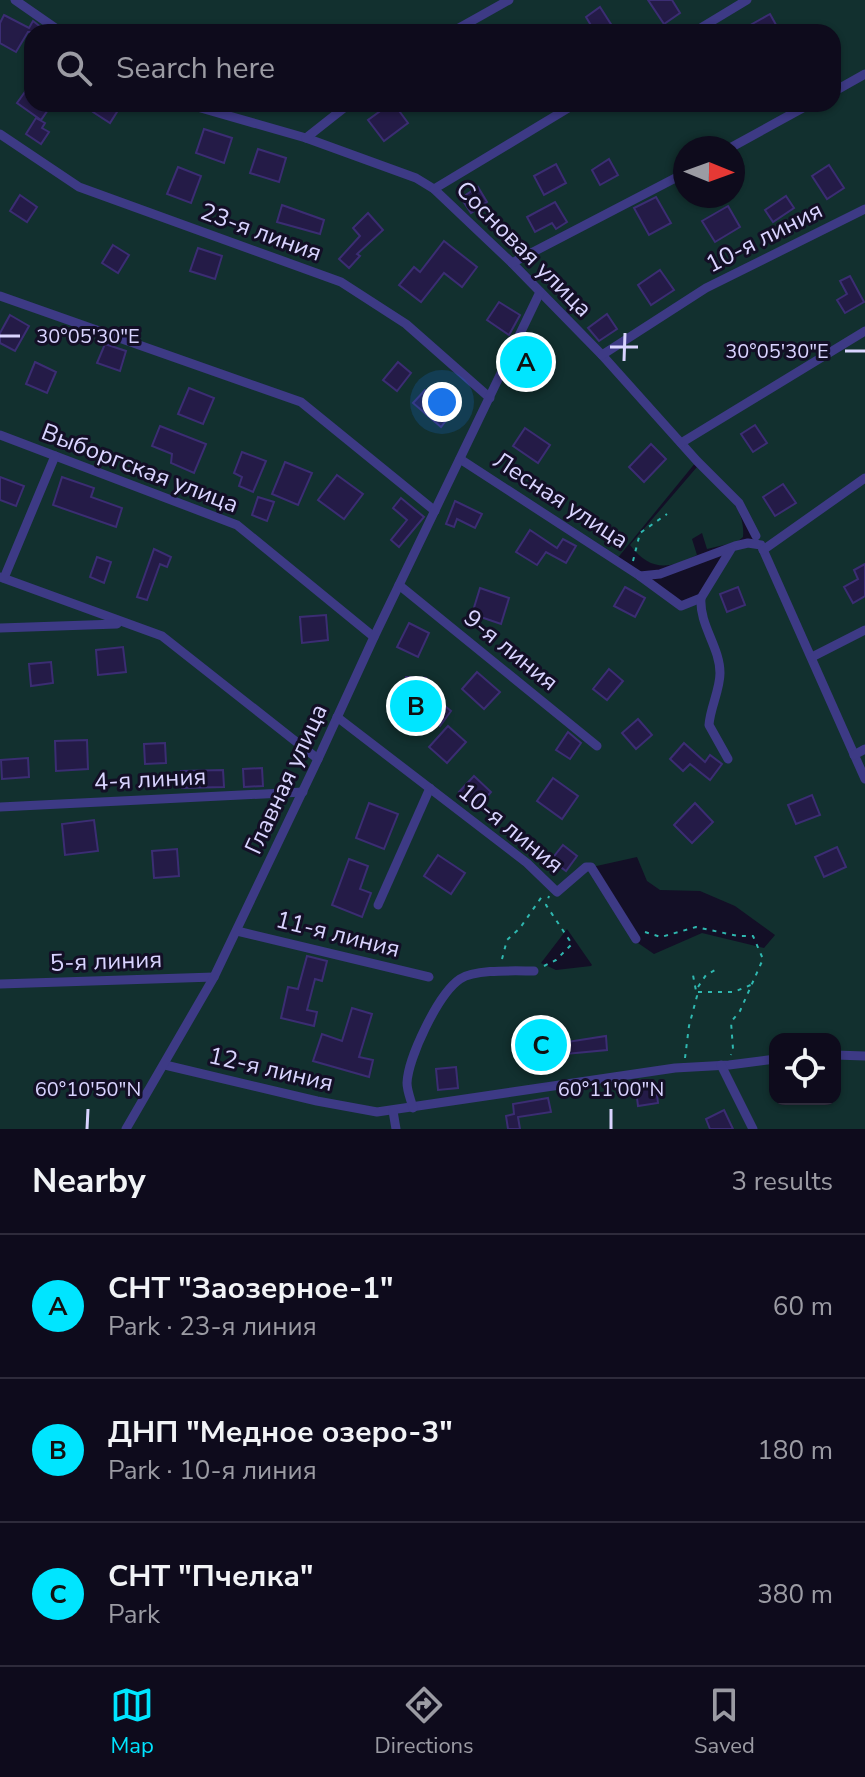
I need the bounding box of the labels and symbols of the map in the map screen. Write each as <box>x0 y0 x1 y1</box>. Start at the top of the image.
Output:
north arrow <box>673 136 745 208</box>
street label: Сосновая улица <box>449 174 599 324</box>
street label: 10-я линия <box>700 194 828 280</box>
street label: 23-я линия <box>196 195 326 269</box>
text: 30°05'30"E <box>36 323 140 350</box>
pin: A <box>500 332 552 392</box>
text: 30°05'30"E <box>725 338 829 365</box>
your location <box>422 382 462 422</box>
street label: Выборгская улица <box>37 416 243 520</box>
street label: Лесная улица <box>487 444 635 556</box>
street label: 9-я линия <box>457 602 565 698</box>
pin: B <box>390 676 442 736</box>
street label: Главная улица <box>237 699 335 859</box>
street label: 4-я линия <box>93 760 207 798</box>
street label: 10-я линия <box>452 776 570 880</box>
street label: 11-я линия <box>273 903 403 965</box>
street label: 5-я линия <box>49 943 163 979</box>
pin: C <box>515 1015 567 1075</box>
street label: 12-я линия <box>206 1039 336 1099</box>
text: 60°10'50"N <box>35 1076 141 1103</box>
text: 60°11'00"N <box>558 1076 664 1103</box>

